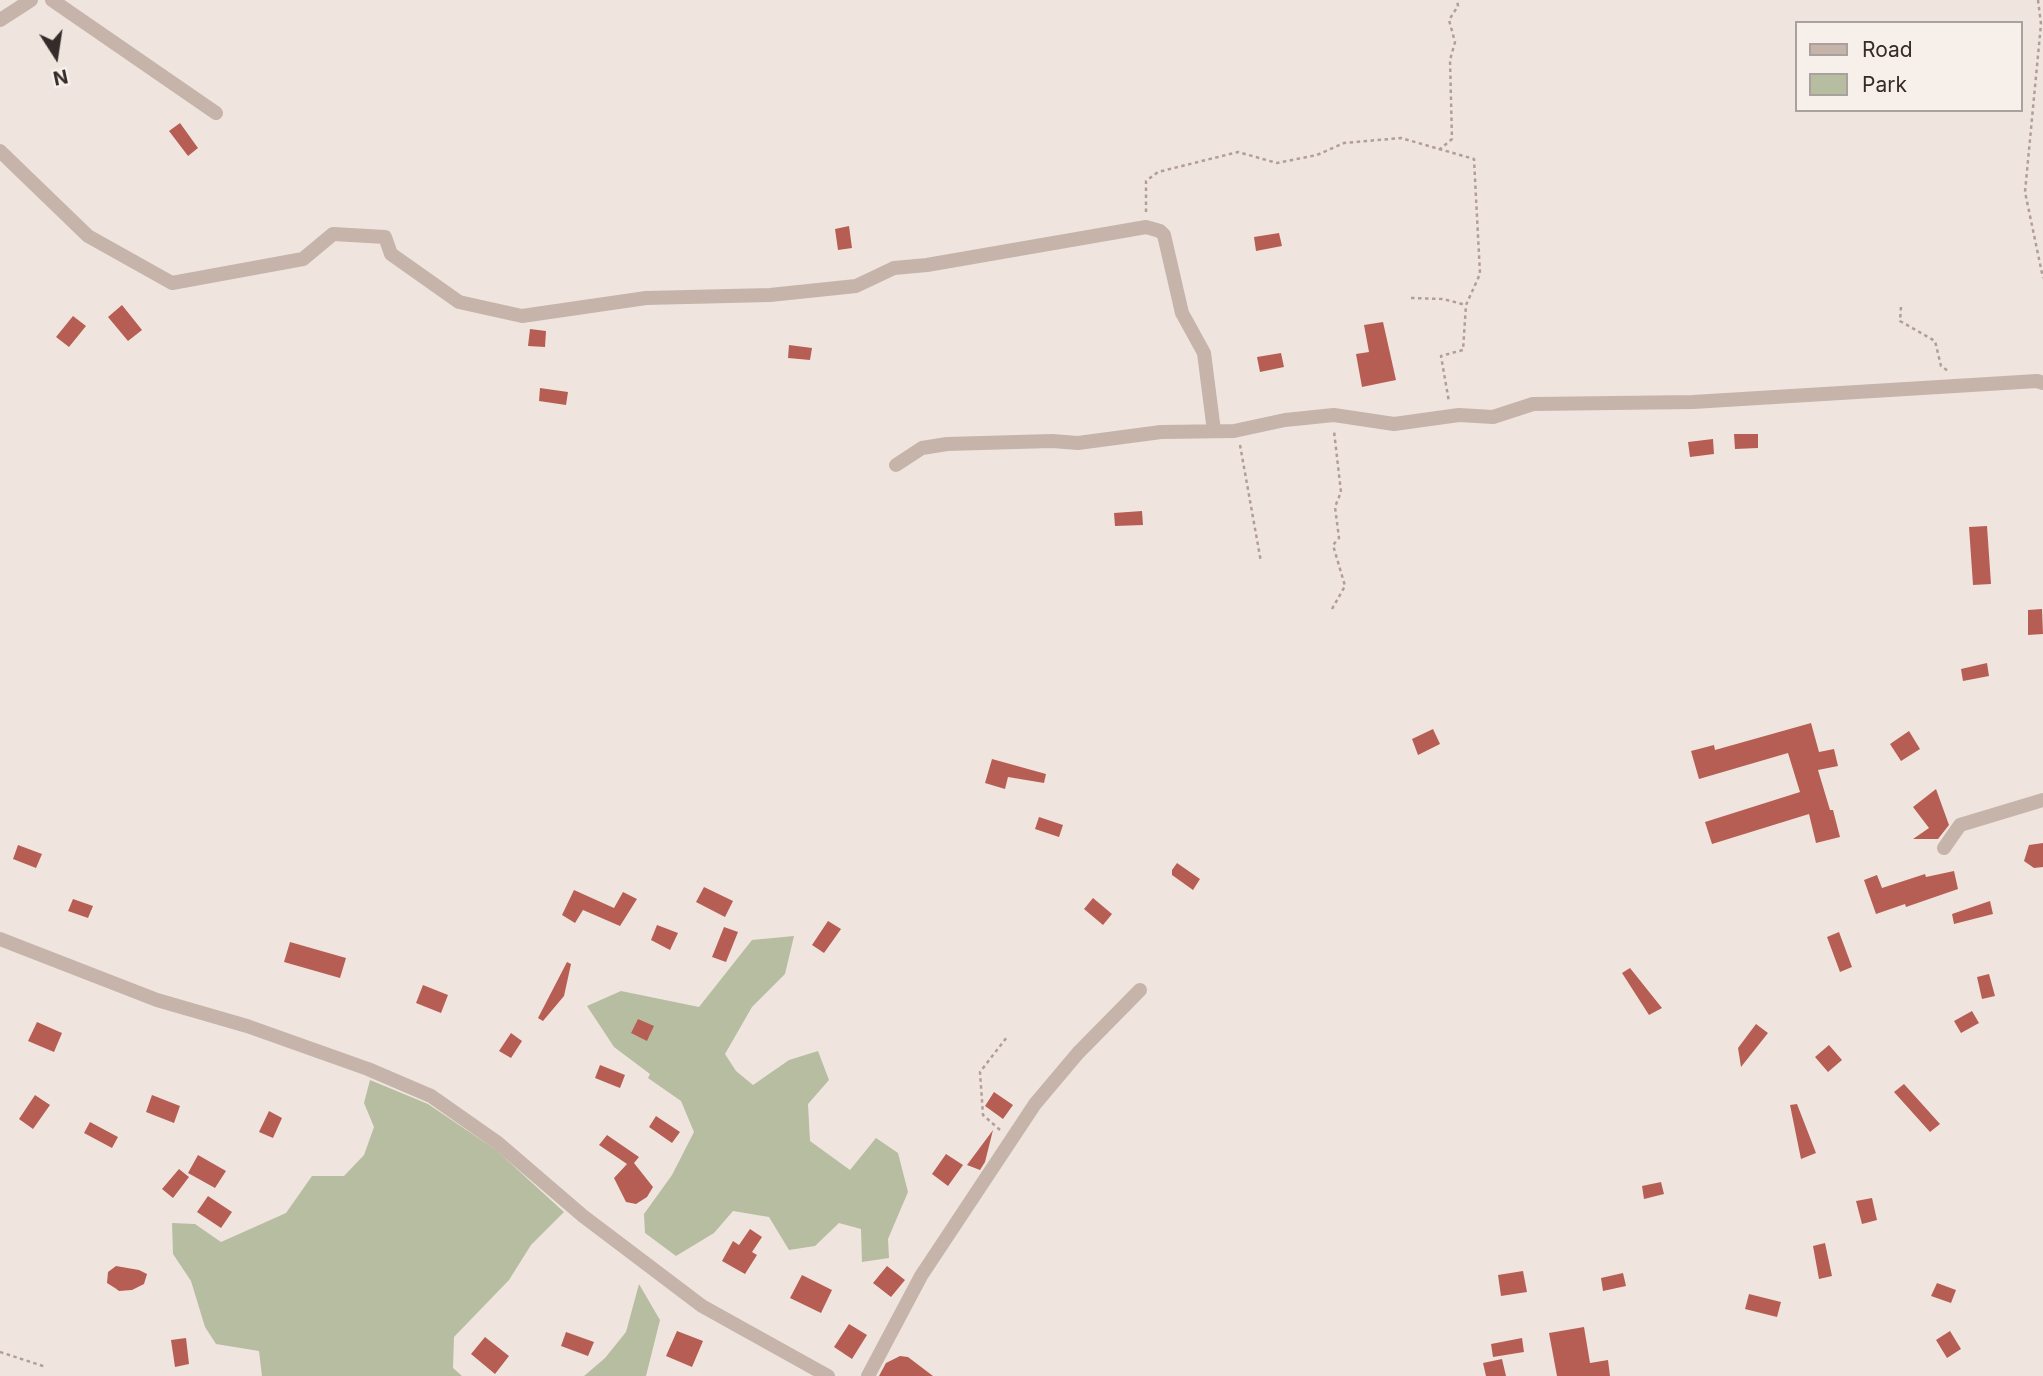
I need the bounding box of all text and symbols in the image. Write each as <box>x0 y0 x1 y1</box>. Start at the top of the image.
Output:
north arrow <box>21 21 91 91</box>
legend <box>1794 21 2022 112</box>
text: Road <box>1862 37 1913 62</box>
text: N <box>51 64 70 90</box>
text: Park <box>1862 72 1907 97</box>

